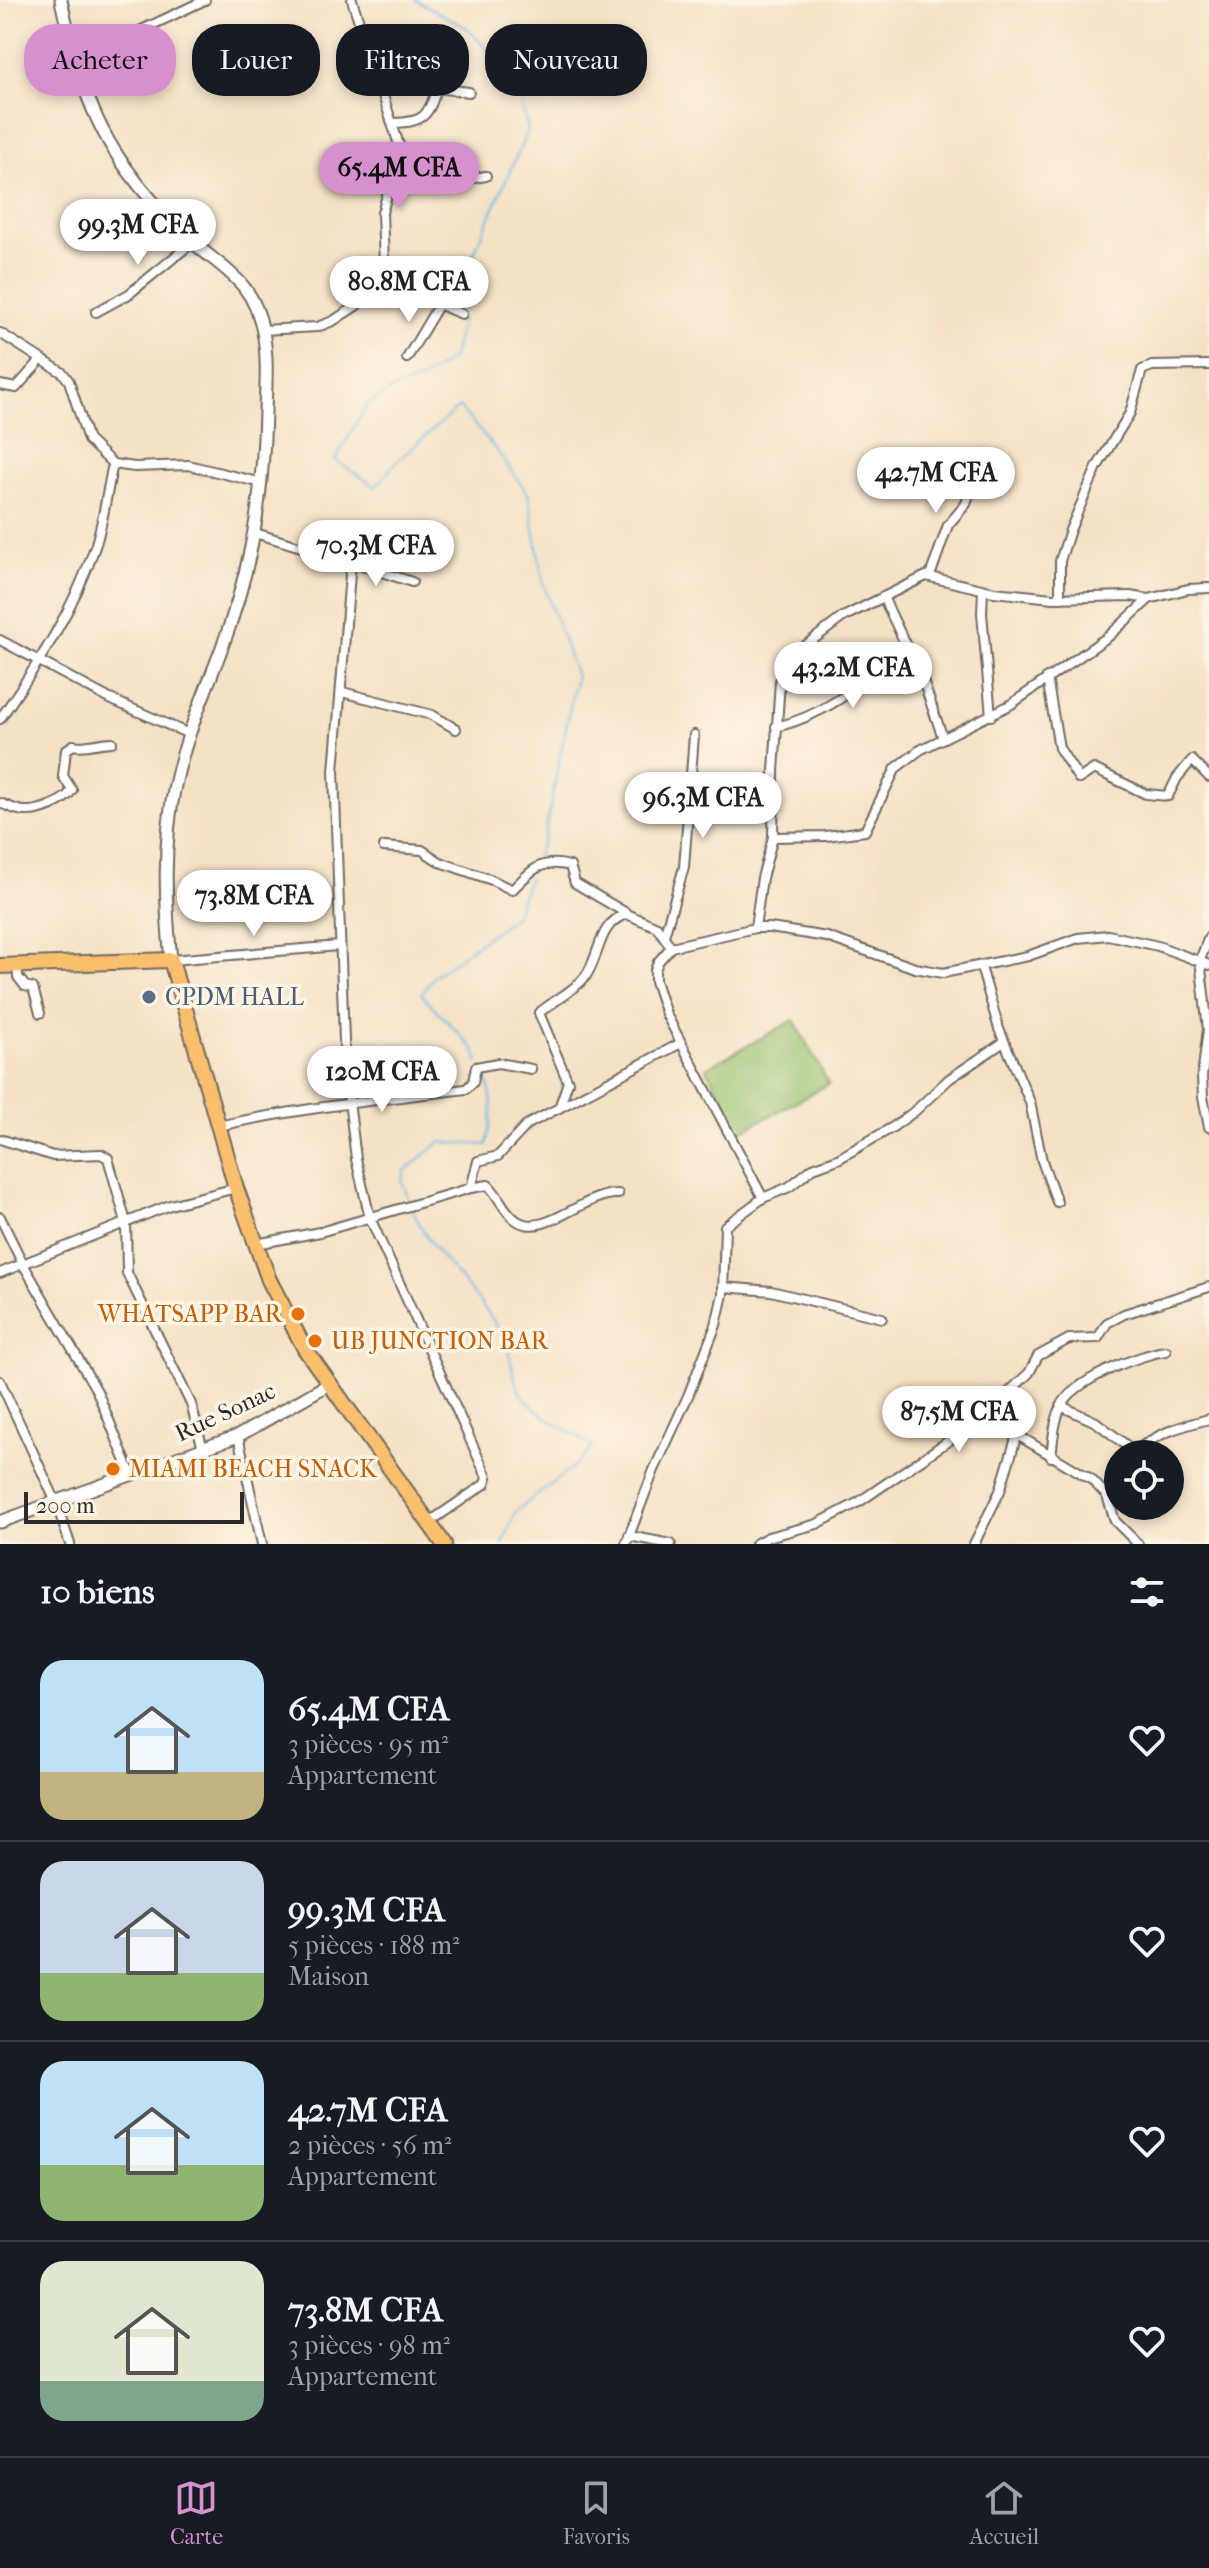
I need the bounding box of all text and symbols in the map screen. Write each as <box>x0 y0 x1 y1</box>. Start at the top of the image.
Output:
chip: Acheter <box>24 24 176 96</box>
chip: Louer <box>192 24 320 96</box>
chip: Filtres <box>336 24 469 96</box>
chip: Nouveau <box>485 24 647 96</box>
pin: 65.4M CFA <box>307 142 491 210</box>
text: 65.4M CFA <box>337 152 461 183</box>
pin: 99.3M CFA <box>46 199 230 267</box>
text: 99.3M CFA <box>78 209 198 240</box>
pin: 80.8M CFA <box>317 256 501 324</box>
text: 80.8M CFA <box>348 266 470 297</box>
pin: 42.7M CFA <box>844 447 1028 515</box>
text: 42.7M CFA <box>875 457 997 488</box>
pin: 70.3M CFA <box>284 520 468 588</box>
text: 70.3M CFA <box>316 530 436 561</box>
pin: 43.2M CFA <box>761 642 945 710</box>
text: 43.2M CFA <box>792 652 914 683</box>
pin: 96.3M CFA <box>611 772 795 840</box>
text: 96.3M CFA <box>643 782 763 813</box>
pin: 73.8M CFA <box>162 870 346 938</box>
text: 73.8M CFA <box>195 880 313 911</box>
place label: CPDM HALL <box>165 983 305 1011</box>
marker: CPDM HALL <box>140 988 158 1006</box>
pin: 120M CFA <box>299 1046 465 1114</box>
text: 120M CFA <box>325 1056 439 1087</box>
place label: WHATSAPP BAR <box>97 1300 284 1328</box>
marker: WHATSAPP BAR <box>289 1305 307 1323</box>
place label: UB JUNCTION BAR <box>331 1327 550 1355</box>
marker: UB JUNCTION BAR <box>306 1332 324 1350</box>
street label: Rue Sonac <box>170 1377 280 1447</box>
pin: 87.5M CFA <box>867 1386 1051 1454</box>
text: 87.5M CFA <box>900 1396 1018 1427</box>
map controls <box>1104 1440 1184 1520</box>
button: locate <box>1104 1440 1184 1520</box>
place label: MIAMI BEACH SNACK <box>129 1455 378 1483</box>
marker: MIAMI BEACH SNACK <box>104 1460 122 1478</box>
scale bar <box>24 1488 244 1524</box>
text: 200 m <box>36 1493 95 1519</box>
icon: filters <box>1125 1570 1169 1614</box>
text: 10 biens <box>40 1572 154 1612</box>
text: 65.4M CFA <box>288 1689 450 1729</box>
icon: home <box>104 1692 200 1788</box>
icon: heart <box>1125 1718 1169 1762</box>
text: 3 pièces · 95 m² <box>288 1729 448 1760</box>
text: Appartement <box>288 1760 437 1791</box>
text: 99.3M CFA <box>288 1890 445 1930</box>
icon: home <box>104 1893 200 1989</box>
icon: heart <box>1125 1919 1169 1963</box>
text: 5 pièces · 188 m² <box>288 1930 459 1961</box>
text: Maison <box>288 1961 369 1992</box>
text: 42.7M CFA <box>288 2090 448 2130</box>
icon: home <box>104 2093 200 2189</box>
icon: heart <box>1125 2119 1169 2163</box>
text: 2 pièces · 56 m² <box>288 2130 451 2161</box>
text: Appartement <box>288 2161 437 2192</box>
text: 73.8M CFA <box>288 2290 443 2330</box>
icon: home <box>104 2293 200 2389</box>
icon: heart <box>1125 2319 1169 2363</box>
text: 3 pièces · 98 m² <box>288 2330 450 2361</box>
text: Appartement <box>288 2361 437 2392</box>
tab: Carte <box>170 2476 223 2550</box>
tab: Favoris <box>563 2476 630 2550</box>
tab: Accueil <box>970 2476 1039 2550</box>

